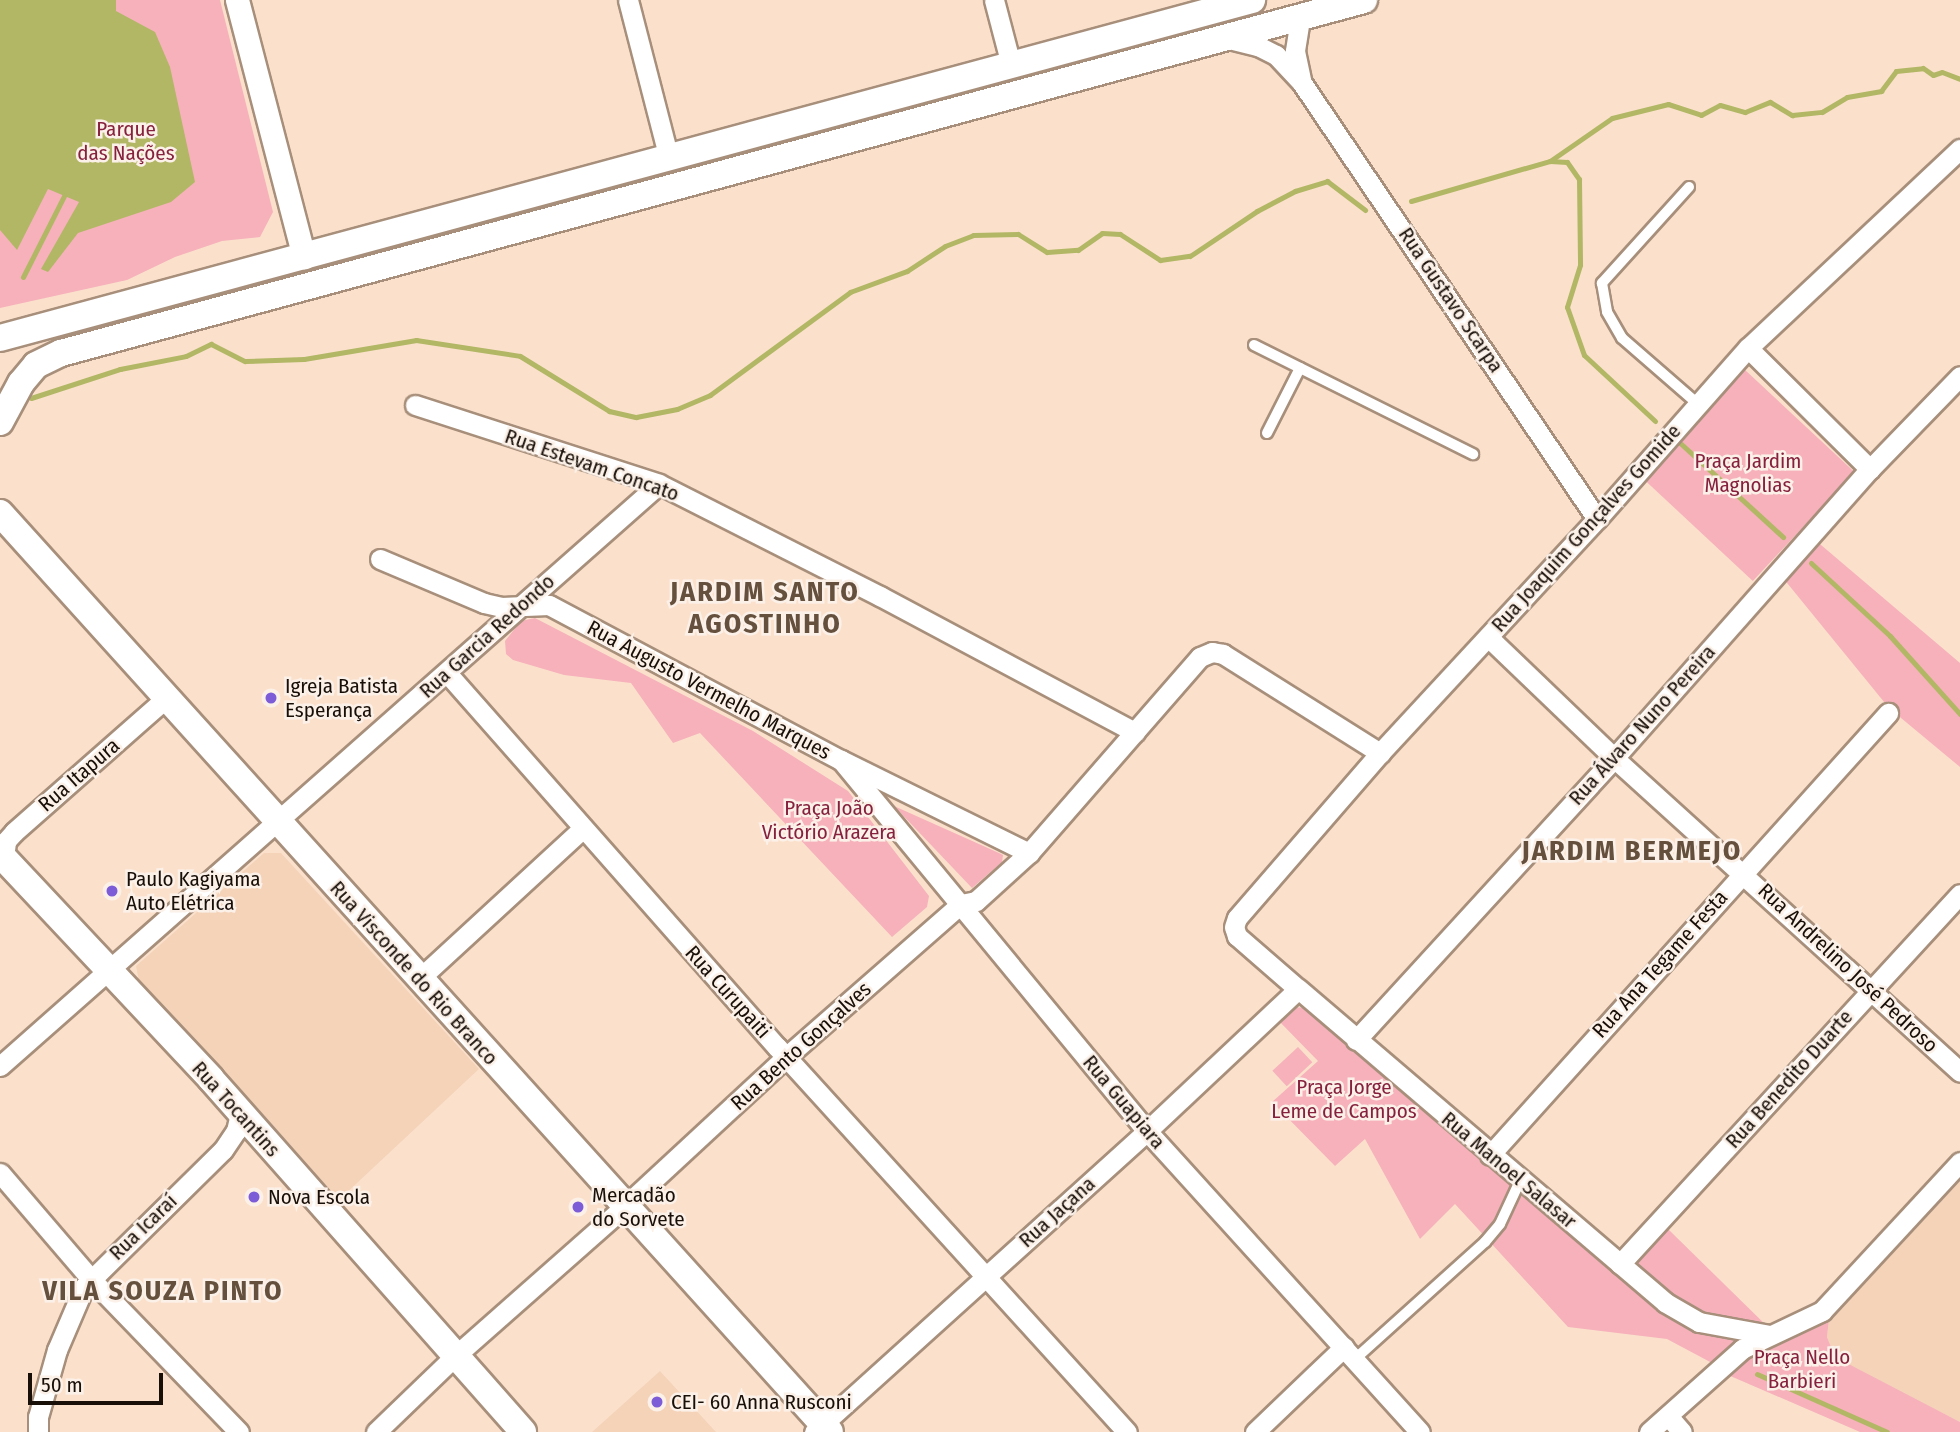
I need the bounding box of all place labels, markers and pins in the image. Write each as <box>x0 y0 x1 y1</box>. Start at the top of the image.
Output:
place label: Igreja Batista Esperança <box>285 673 398 723</box>
marker: Igreja Batista Esperança <box>263 690 279 706</box>
place label: Paulo Kagiyama Auto Elétrica <box>126 866 261 916</box>
marker: Paulo Kagiyama Auto Elétrica <box>104 883 120 899</box>
place label: Mercadão do Sorvete <box>592 1182 685 1232</box>
place label: Nova Escola <box>268 1184 370 1210</box>
marker: Nova Escola <box>246 1189 262 1205</box>
marker: Mercadão do Sorvete <box>570 1199 586 1215</box>
place label: CEI- 60 Anna Rusconi <box>671 1389 852 1415</box>
marker: CEI- 60 Anna Rusconi <box>649 1394 665 1410</box>

